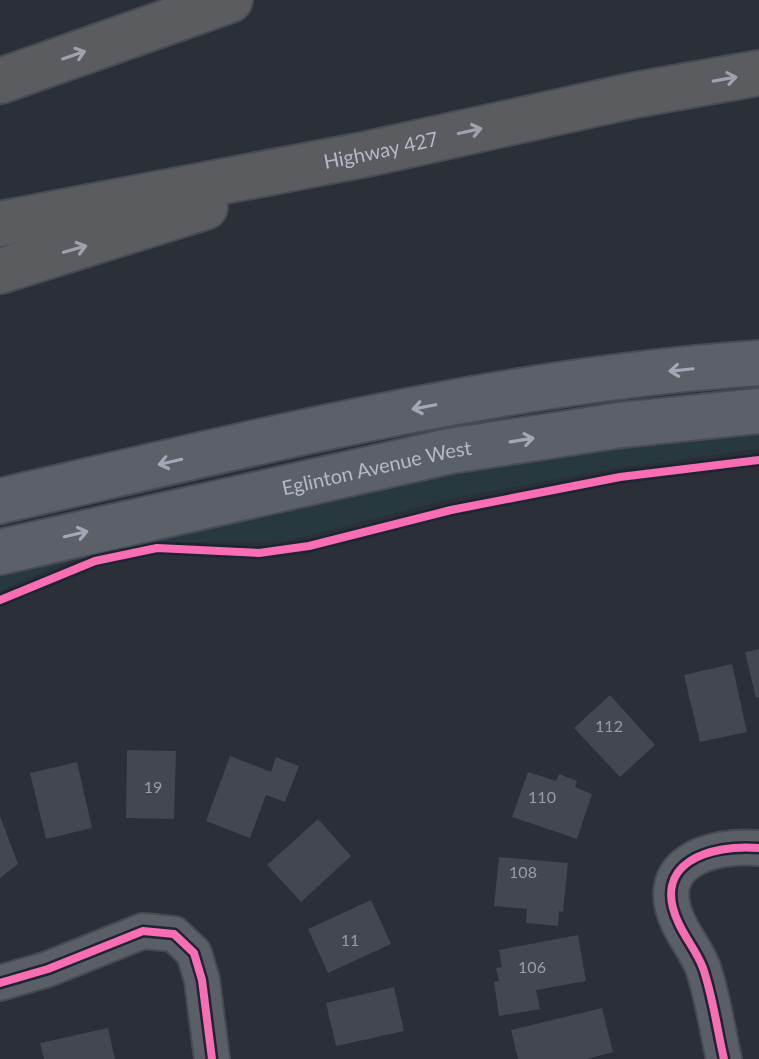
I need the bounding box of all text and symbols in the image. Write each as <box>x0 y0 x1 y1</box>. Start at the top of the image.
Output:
one-way arrow <box>61 47 85 61</box>
one-way arrow <box>712 70 737 85</box>
one-way arrow <box>457 123 483 138</box>
street label: Highway 427 <box>321 126 440 173</box>
one-way arrow <box>61 241 87 256</box>
one-way arrow <box>668 363 695 378</box>
one-way arrow <box>412 400 437 415</box>
one-way arrow <box>509 432 534 447</box>
street label: Eglinton Avenue West <box>279 435 473 499</box>
one-way arrow <box>158 455 183 470</box>
one-way arrow <box>63 526 88 541</box>
house number: 112 <box>595 716 623 735</box>
house number: 19 <box>144 777 162 796</box>
house number: 110 <box>528 787 556 806</box>
house number: 108 <box>509 862 537 881</box>
house number: 11 <box>341 930 359 949</box>
house number: 106 <box>518 957 546 976</box>

